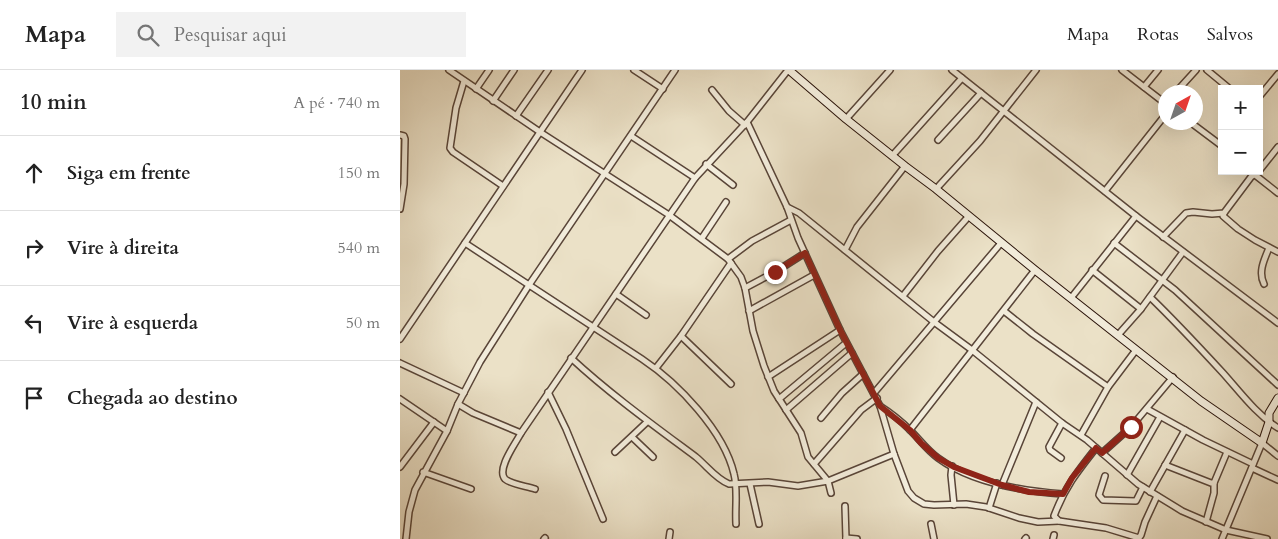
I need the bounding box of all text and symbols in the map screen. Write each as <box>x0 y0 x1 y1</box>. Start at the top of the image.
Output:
search box <box>116 12 466 57</box>
text: Mapa <box>25 18 86 51</box>
icon: search <box>134 21 162 49</box>
text: Pesquisar aqui <box>174 22 287 48</box>
text: Mapa <box>1067 22 1109 47</box>
text: Rotas <box>1137 22 1179 47</box>
text: Salvos <box>1207 22 1253 47</box>
north arrow <box>1158 85 1203 130</box>
map controls <box>1218 85 1263 175</box>
button: + <box>1218 85 1263 130</box>
text: 10 min <box>20 88 87 117</box>
text: A pé · 740 m <box>293 92 380 114</box>
button: − <box>1218 130 1263 175</box>
icon: ahead <box>20 159 48 187</box>
text: Siga em frente <box>67 160 191 186</box>
text: 150 m <box>338 162 380 184</box>
icon: right <box>20 234 48 262</box>
text: Vire à direita <box>67 235 179 261</box>
text: 540 m <box>338 237 380 259</box>
route end <box>764 261 787 284</box>
icon: left <box>20 309 48 337</box>
text: Vire à esquerda <box>67 310 198 336</box>
text: 50 m <box>346 312 380 334</box>
icon: arrive <box>20 384 48 412</box>
text: Chegada ao destino <box>67 385 238 411</box>
route start <box>1120 416 1143 439</box>

